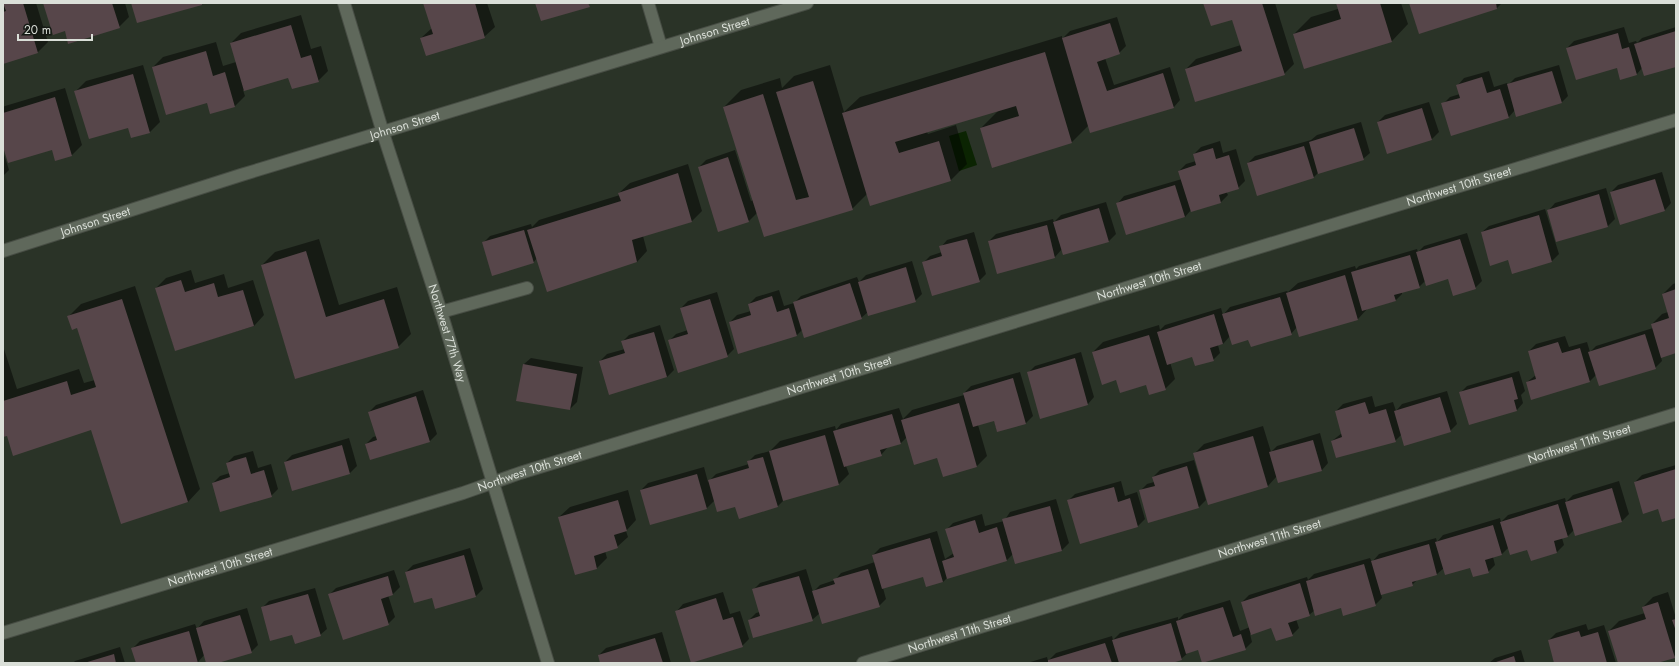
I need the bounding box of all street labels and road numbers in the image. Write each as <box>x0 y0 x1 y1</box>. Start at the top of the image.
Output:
street label: Johnson Street <box>676 12 752 51</box>
street label: Johnson Street <box>366 106 442 145</box>
street label: Northwest 10th Street <box>1404 162 1514 211</box>
street label: Johnson Street <box>56 202 133 242</box>
street label: Northwest 10th Street <box>1094 256 1204 305</box>
street label: Northwest 77th Way <box>424 282 471 385</box>
street label: Northwest 10th Street <box>785 351 894 400</box>
street label: Northwest 11th Street <box>1525 419 1633 468</box>
street label: Northwest 10th Street <box>475 446 584 496</box>
street label: Northwest 11th Street <box>1216 514 1323 563</box>
street label: Northwest 10th Street <box>166 542 275 591</box>
street label: Northwest 11th Street <box>906 609 1013 658</box>

